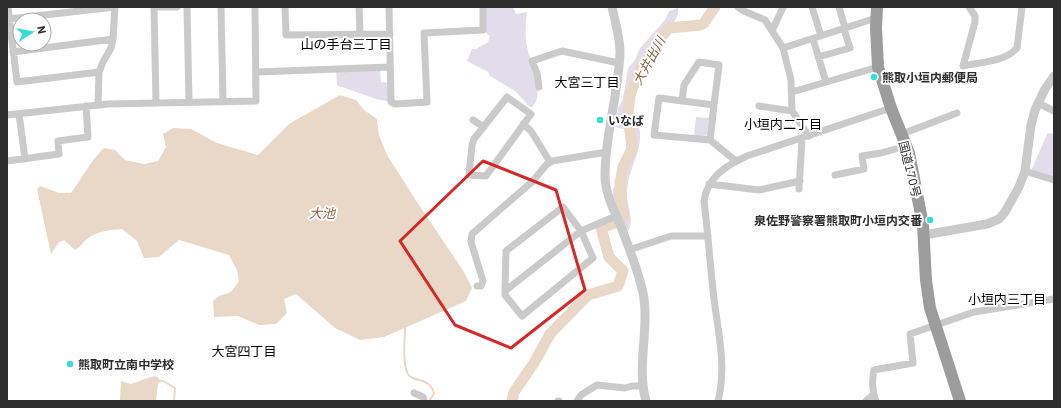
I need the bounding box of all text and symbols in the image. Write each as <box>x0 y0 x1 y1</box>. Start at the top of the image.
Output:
north arrow <box>12 12 52 52</box>
text: N <box>34 25 49 35</box>
water label: 大井出川 <box>629 32 670 88</box>
district label: 山の手台三丁目 <box>300 36 392 53</box>
place label: 熊取小垣内郵便局 <box>882 70 978 85</box>
marker: 熊取小垣内郵便局 <box>869 72 879 82</box>
district label: 大宮三丁目 <box>554 74 620 91</box>
place label: いなば <box>608 113 644 128</box>
marker: いなば <box>595 115 605 125</box>
district label: 小垣内二丁目 <box>744 116 822 133</box>
street label: 国道170号 <box>896 139 924 199</box>
water label: 大池 <box>309 205 337 222</box>
place label: 泉佐野警察署熊取町小垣内交番 <box>754 213 923 228</box>
marker: 泉佐野警察署熊取町小垣内交番 <box>925 215 935 225</box>
district label: 小垣内三丁目 <box>968 291 1046 308</box>
district label: 大宮四丁目 <box>211 343 277 360</box>
place label: 熊取町立南中学校 <box>78 357 174 372</box>
marker: 熊取町立南中学校 <box>65 359 75 369</box>

